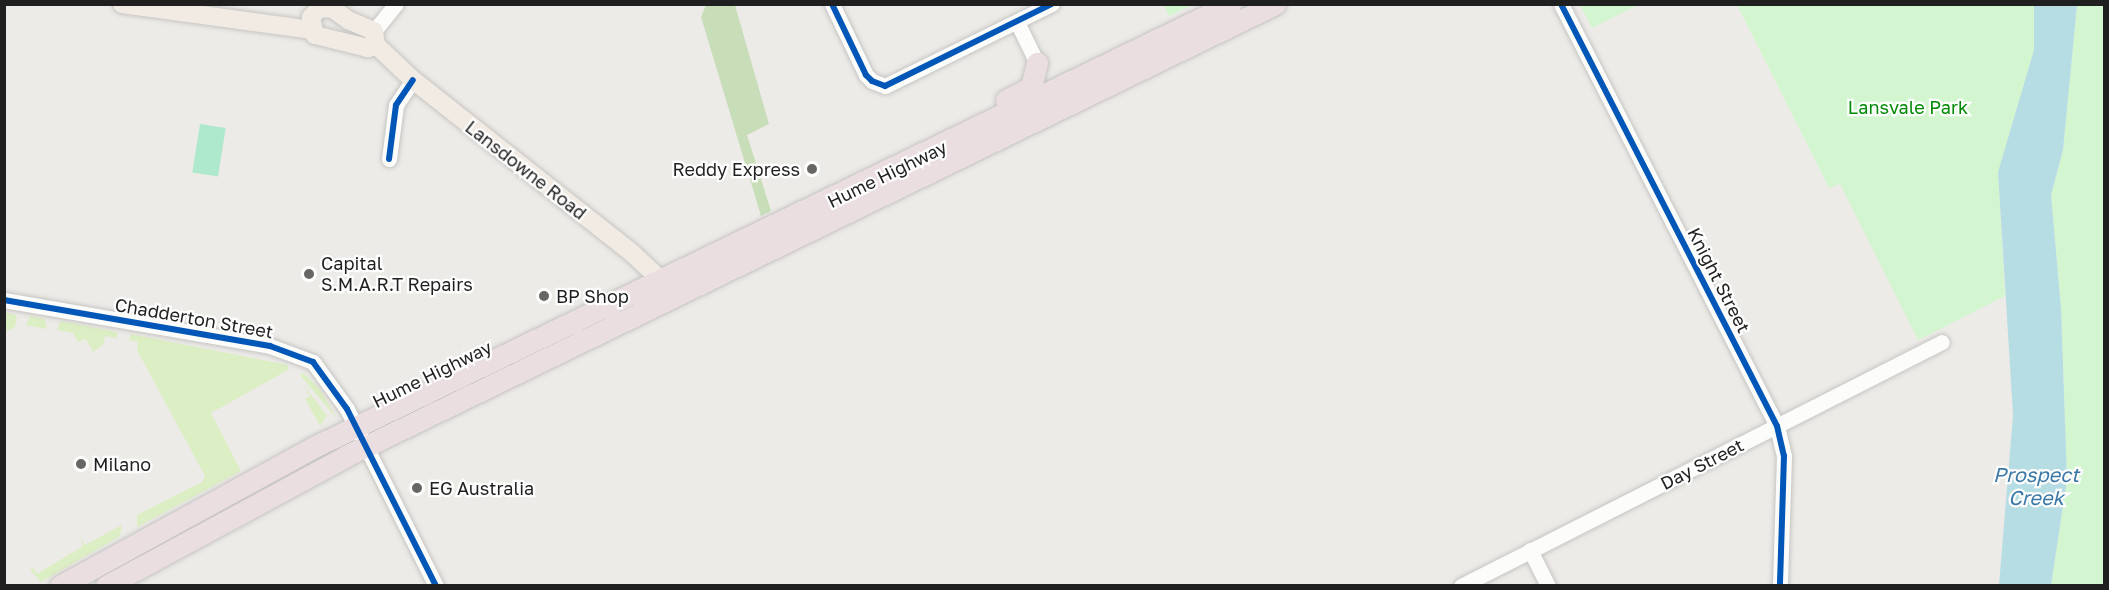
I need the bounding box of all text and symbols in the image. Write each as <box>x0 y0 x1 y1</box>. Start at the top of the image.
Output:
park label: Lansvale Park <box>1848 96 1968 118</box>
street label: Lansdowne Road <box>461 116 591 224</box>
street label: Hume Highway <box>824 136 950 212</box>
place label: Reddy Express <box>672 158 800 180</box>
marker: Reddy Express <box>805 162 819 176</box>
street label: Knight Street <box>1683 224 1755 336</box>
place label: Capital S.M.A.R.T Repairs <box>321 253 473 296</box>
marker: Capital S.M.A.R.T Repairs <box>302 267 316 281</box>
place label: BP Shop <box>556 285 629 307</box>
marker: BP Shop <box>537 289 551 303</box>
street label: Chadderton Street <box>113 293 275 343</box>
street label: Hume Highway <box>369 336 495 412</box>
street label: Day Street <box>1657 434 1747 494</box>
place label: Milano <box>93 453 151 475</box>
marker: Milano <box>74 457 88 471</box>
water label: Prospect Creek <box>1993 463 2079 510</box>
place label: EG Australia <box>429 477 534 499</box>
marker: EG Australia <box>410 481 424 495</box>

